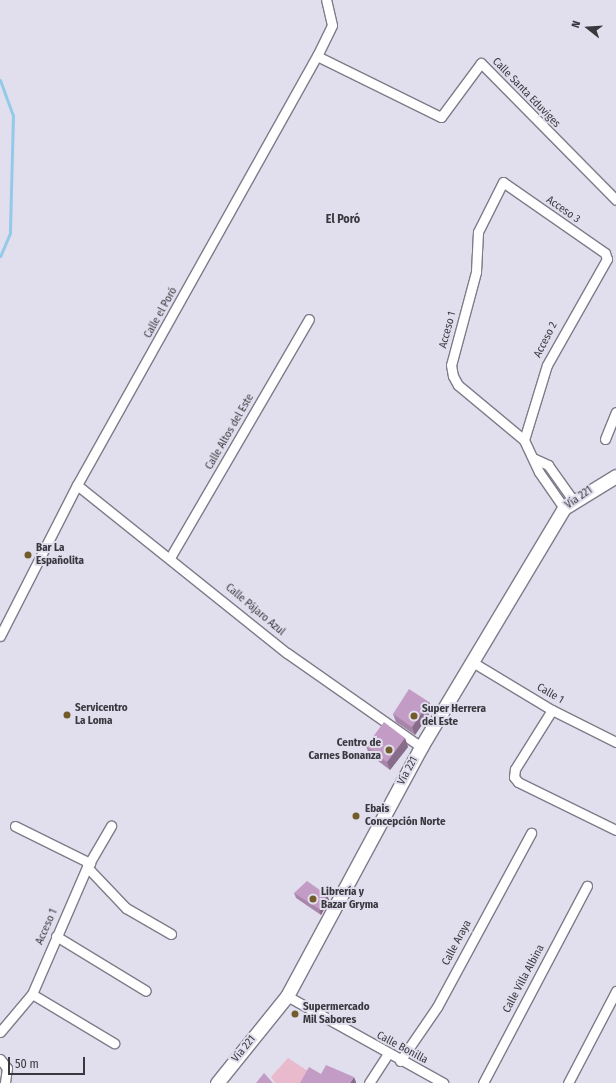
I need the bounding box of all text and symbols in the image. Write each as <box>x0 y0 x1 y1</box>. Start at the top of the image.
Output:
north arrow <box>568 8 608 48</box>
text: N <box>569 19 583 29</box>
street label: Calle Santa Eduviges <box>489 55 563 131</box>
street label: Acceso 3 <box>544 194 582 226</box>
district label: El Poró <box>326 213 360 227</box>
street label: Calle el Poró <box>142 285 180 341</box>
street label: Acceso 1 <box>437 310 459 350</box>
street label: Acceso 2 <box>531 320 561 360</box>
street label: Calle Altos del Este <box>203 392 257 472</box>
street label: Vía 221 <box>563 484 595 512</box>
place label: Bar La Españolita <box>36 542 84 568</box>
marker: Bar La Españolita <box>23 550 33 560</box>
street label: Calle Pájaro Azul <box>223 581 287 639</box>
street label: Calle 1 <box>534 681 566 707</box>
place label: Servicentro La Loma <box>75 702 128 728</box>
place label: Super Herrera del Este <box>422 703 486 729</box>
marker: Servicentro La Loma <box>62 710 72 720</box>
marker: Super Herrera del Este <box>409 711 419 721</box>
place label: Centro de Carnes Bonanza <box>308 737 381 763</box>
marker: Centro de Carnes Bonanza <box>384 745 394 755</box>
street label: Vía 221 <box>395 755 421 787</box>
place label: Ebais Concepción Norte <box>365 803 446 829</box>
marker: Ebais Concepción Norte <box>350 810 362 822</box>
place label: Librería y Bazar Gryma <box>321 886 378 912</box>
marker: Librería y Bazar Gryma <box>308 894 318 904</box>
street label: Acceso 1 <box>33 907 61 947</box>
street label: Calle Araya <box>440 918 474 968</box>
street label: Calle Villa Albina <box>501 943 547 1015</box>
place label: Supermercado Mil Sabores <box>303 1001 370 1027</box>
marker: Supermercado Mil Sabores <box>290 1009 300 1019</box>
street label: Calle Bonilla <box>374 1029 430 1067</box>
street label: Vía 221 <box>229 1033 259 1065</box>
scale bar <box>10 1049 87 1075</box>
text: 50 m <box>15 1057 39 1071</box>

